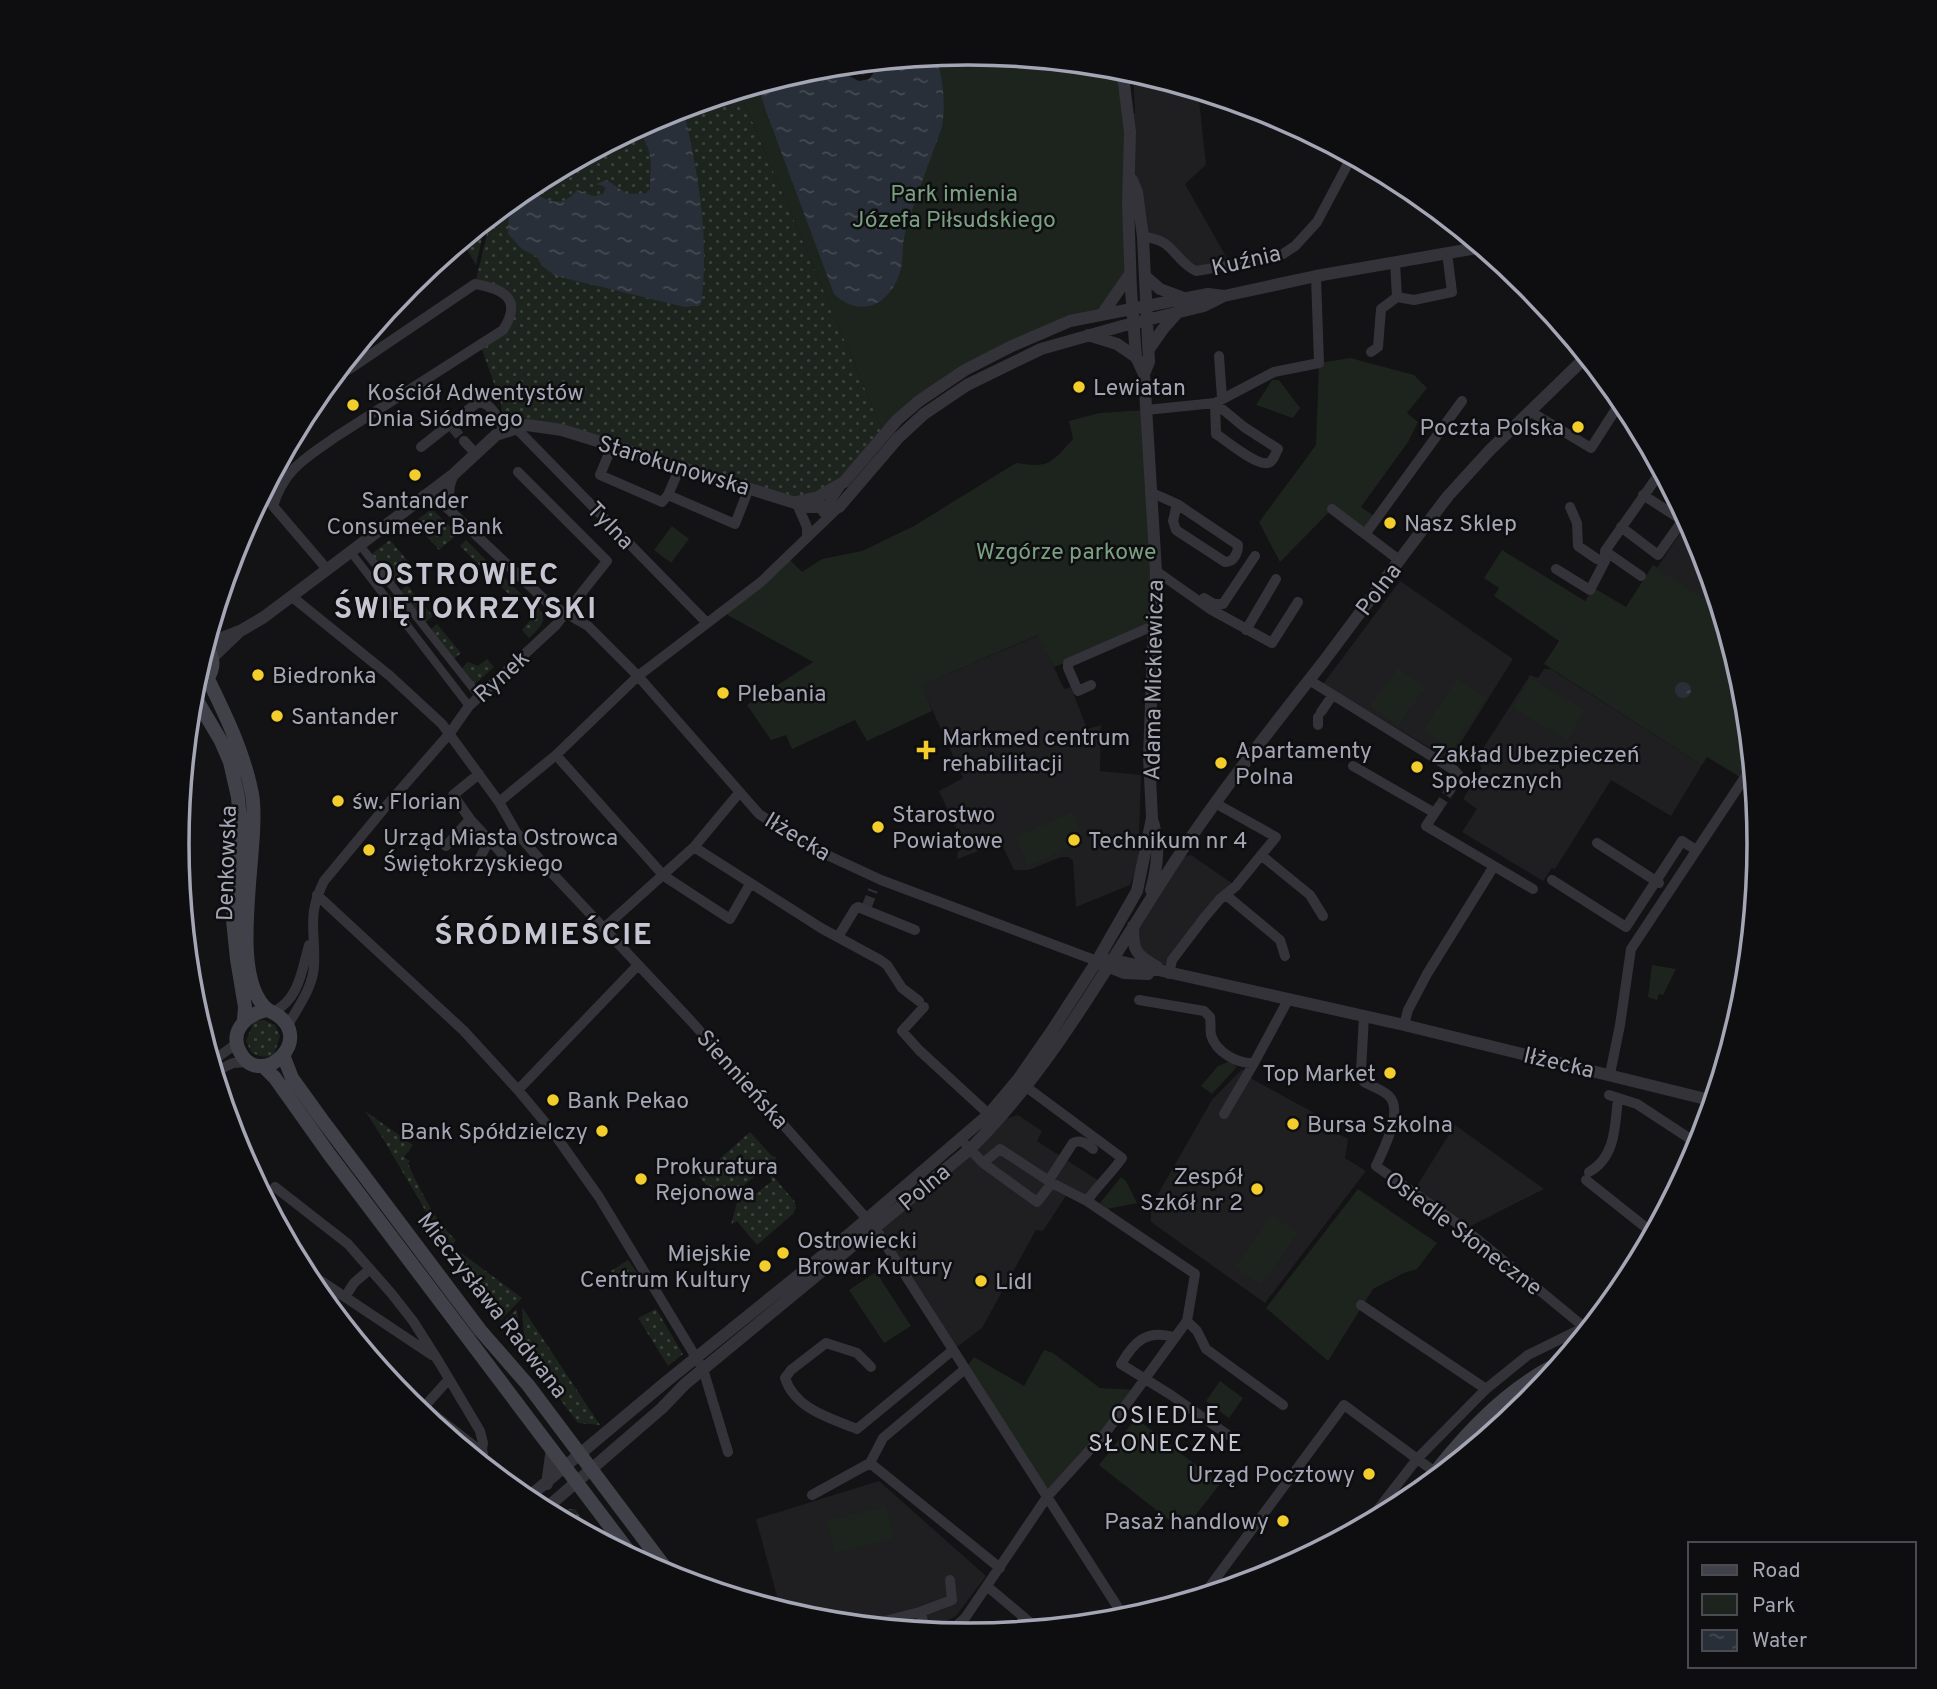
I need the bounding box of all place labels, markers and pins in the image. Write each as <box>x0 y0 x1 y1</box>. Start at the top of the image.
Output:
place label: Lewiatan <box>1093 375 1186 404</box>
marker: Lewiatan <box>1071 379 1087 395</box>
place label: Kościół Adwentystów Dnia Siódmego <box>367 380 584 435</box>
marker: Kościół Adwentystów Dnia Siódmego <box>345 397 361 413</box>
place label: Poczta Polska <box>1419 415 1564 444</box>
marker: Poczta Polska <box>1570 419 1586 435</box>
marker: Santander Consumeer Bank <box>407 467 423 483</box>
place label: Santander Consumeer Bank <box>327 488 503 543</box>
place label: Nasz Sklep <box>1404 511 1517 540</box>
marker: Nasz Sklep <box>1382 515 1398 531</box>
place label: Biedronka <box>272 663 376 692</box>
marker: Biedronka <box>250 667 266 683</box>
place label: Plebania <box>737 681 826 710</box>
marker: Plebania <box>715 685 731 701</box>
place label: Santander <box>291 704 398 733</box>
marker: Santander <box>269 708 285 724</box>
place label: Markmed centrum rehabilitacji <box>942 725 1130 780</box>
place label: Apartamenty Polna <box>1235 738 1372 793</box>
marker: Markmed centrum rehabilitacji <box>916 740 936 760</box>
place label: Zakład Ubezpieczeń Społecznych <box>1431 742 1640 797</box>
marker: Apartamenty Polna <box>1213 755 1229 771</box>
marker: Zakład Ubezpieczeń Społecznych <box>1409 759 1425 775</box>
place label: św. Florian <box>352 789 461 818</box>
marker: św. Florian <box>330 793 346 809</box>
place label: Starostwo Powiatowe <box>892 802 1003 857</box>
marker: Starostwo Powiatowe <box>870 819 886 835</box>
place label: Urząd Miasta Ostrowca Świętokrzyskiego <box>383 825 618 880</box>
place label: Technikum nr 4 <box>1088 828 1247 857</box>
marker: Technikum nr 4 <box>1066 832 1082 848</box>
marker: Urząd Miasta Ostrowca Świętokrzyskiego <box>361 842 377 858</box>
place label: Top Market <box>1262 1061 1376 1090</box>
marker: Top Market <box>1382 1065 1398 1081</box>
place label: Bank Pekao <box>567 1088 689 1117</box>
marker: Bank Pekao <box>545 1092 561 1108</box>
place label: Bursa Szkolna <box>1307 1112 1453 1141</box>
marker: Bursa Szkolna <box>1285 1116 1301 1132</box>
place label: Bank Spółdzielczy <box>400 1119 588 1148</box>
marker: Bank Spółdzielczy <box>594 1123 610 1139</box>
place label: Prokuratura Rejonowa <box>655 1154 778 1209</box>
place label: Zespół Szkół nr 2 <box>1140 1164 1243 1219</box>
marker: Prokuratura Rejonowa <box>633 1171 649 1187</box>
marker: Zespół Szkół nr 2 <box>1249 1181 1265 1197</box>
place label: Ostrowiecki Browar Kultury <box>797 1228 953 1283</box>
place label: Miejskie Centrum Kultury <box>580 1241 751 1296</box>
marker: Ostrowiecki Browar Kultury <box>775 1245 791 1261</box>
marker: Miejskie Centrum Kultury <box>757 1258 773 1274</box>
place label: Lidl <box>995 1269 1033 1298</box>
marker: Lidl <box>973 1273 989 1289</box>
place label: Urząd Pocztowy <box>1188 1462 1355 1491</box>
marker: Urząd Pocztowy <box>1361 1466 1377 1482</box>
place label: Pasaż handlowy <box>1104 1509 1269 1538</box>
marker: Pasaż handlowy <box>1275 1513 1291 1529</box>

